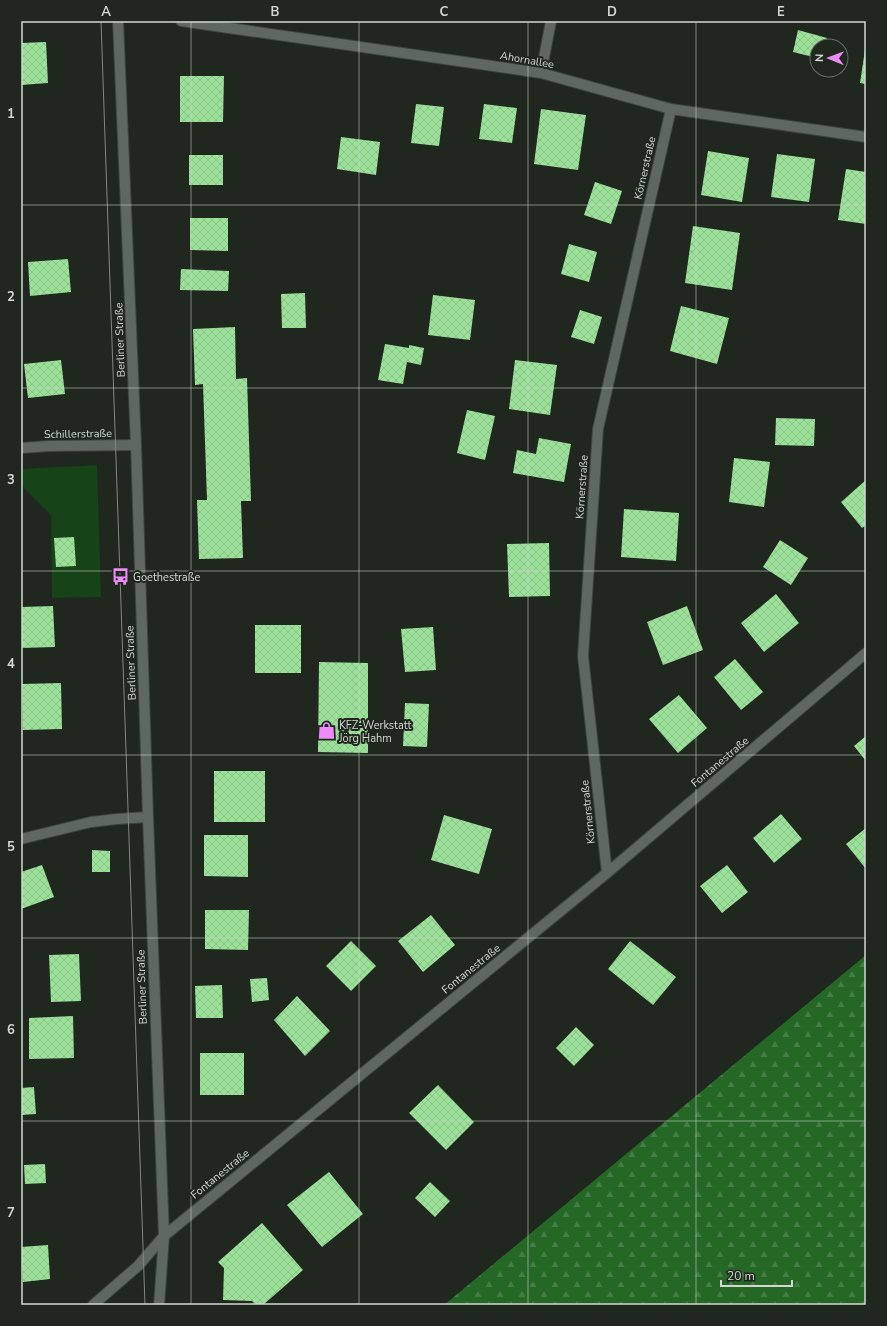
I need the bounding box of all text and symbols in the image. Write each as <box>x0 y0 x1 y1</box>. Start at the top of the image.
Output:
text: A <box>101 3 111 21</box>
text: B <box>271 3 280 21</box>
text: C <box>440 3 449 21</box>
text: D <box>607 3 617 21</box>
text: E <box>777 3 785 21</box>
north arrow <box>809 38 849 78</box>
street label: Ahornallee <box>499 48 555 72</box>
text: N <box>812 54 827 62</box>
text: 1 <box>7 105 15 123</box>
street label: Körnerstraße <box>630 135 660 201</box>
text: 2 <box>7 288 15 306</box>
street label: Berliner Straße <box>111 302 129 378</box>
street label: Schillerstraße <box>44 426 112 442</box>
street label: Körnerstraße <box>572 454 592 520</box>
text: 3 <box>7 471 15 489</box>
bus stop icon: Goethestraße <box>110 567 130 587</box>
place label: Goethestraße <box>133 570 200 585</box>
street label: Berliner Straße <box>122 625 140 701</box>
text: 4 <box>7 655 15 673</box>
place label: KFZ-Werkstatt Jörg Hahm <box>338 718 411 746</box>
shop icon: KFZ-Werkstatt Jörg Hahm <box>316 721 336 741</box>
street label: Fontanestraße <box>688 733 752 791</box>
street label: Körnerstraße <box>577 779 599 845</box>
text: 5 <box>7 838 15 856</box>
street label: Fontanestraße <box>439 941 504 997</box>
street label: Berliner Straße <box>133 949 151 1025</box>
text: 6 <box>7 1021 15 1039</box>
street label: Fontanestraße <box>188 1146 253 1202</box>
text: 7 <box>7 1204 15 1222</box>
scale bar <box>721 1262 792 1288</box>
text: 20 m <box>727 1268 755 1284</box>

